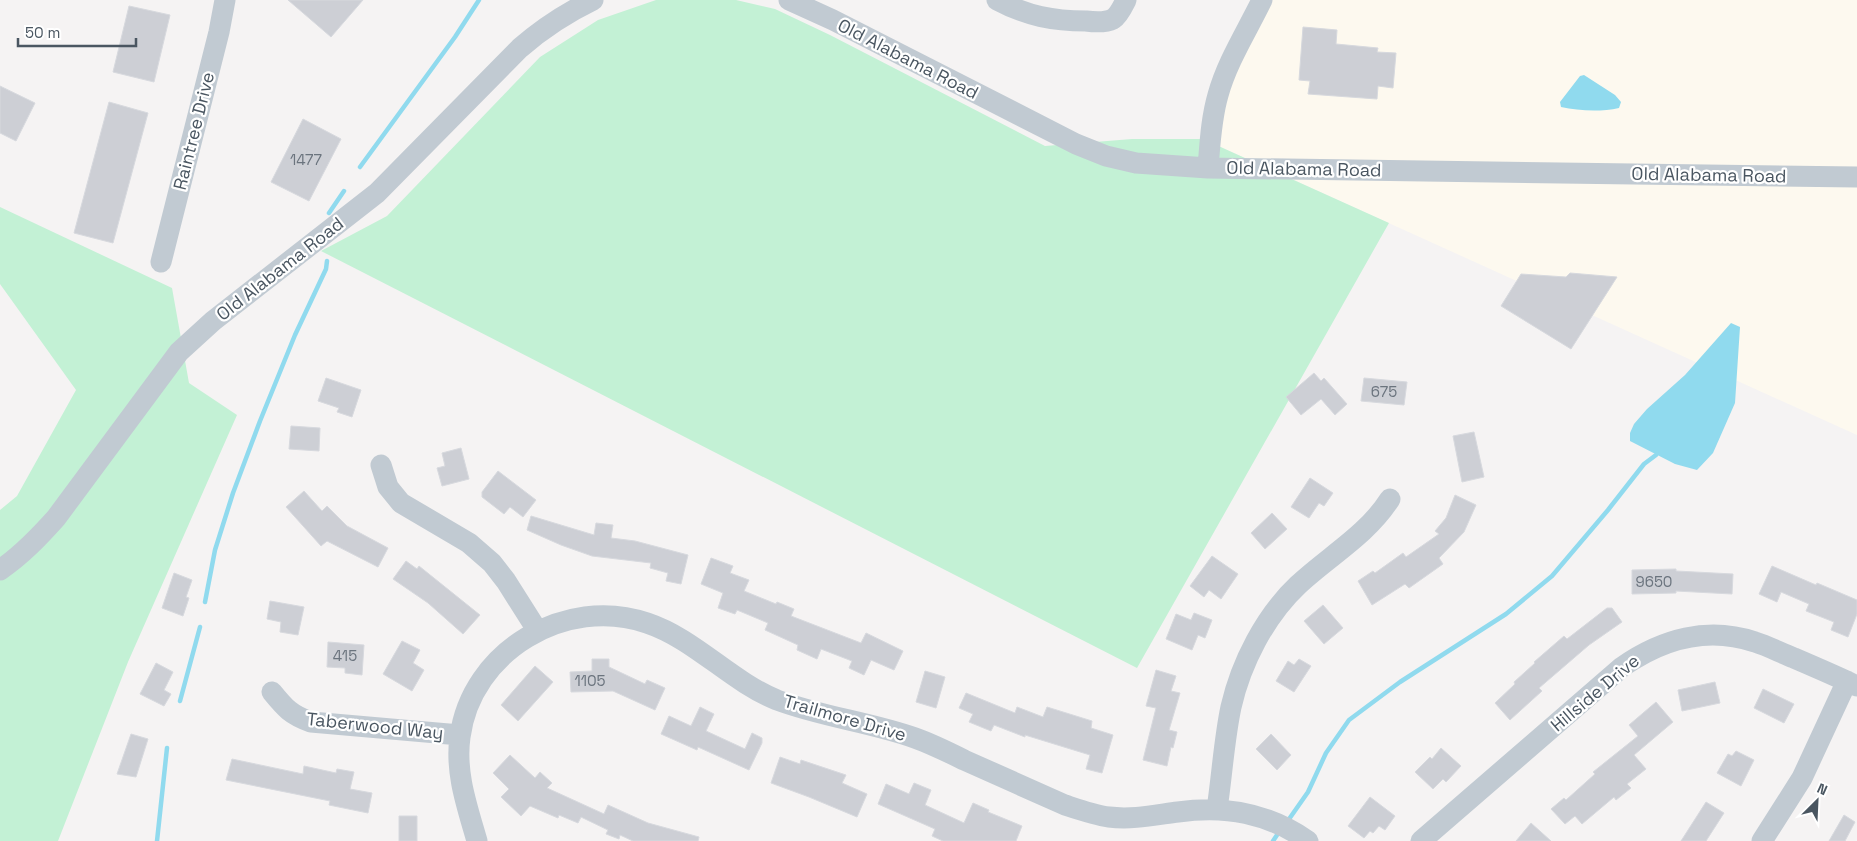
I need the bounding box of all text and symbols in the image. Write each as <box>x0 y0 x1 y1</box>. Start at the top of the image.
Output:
street label: Old Alabama Road <box>834 13 983 104</box>
scale bar <box>18 15 135 47</box>
text: 50 m <box>25 23 60 42</box>
street label: Raintree Drive <box>168 70 219 192</box>
house number: 1477 <box>290 150 322 169</box>
street label: Old Alabama Road <box>1226 156 1382 181</box>
street label: Old Alabama Road <box>1631 162 1787 187</box>
street label: Old Alabama Road <box>211 212 348 325</box>
house number: 675 <box>1371 382 1397 401</box>
house number: 9650 <box>1636 572 1672 591</box>
house number: 415 <box>333 646 357 665</box>
street label: Hillside Drive <box>1546 649 1644 736</box>
house number: 1105 <box>574 671 606 690</box>
street label: Trailmore Drive <box>781 689 909 746</box>
street label: Taberwood Way <box>305 707 445 744</box>
north arrow <box>1792 776 1842 826</box>
text: N <box>1814 779 1830 799</box>

